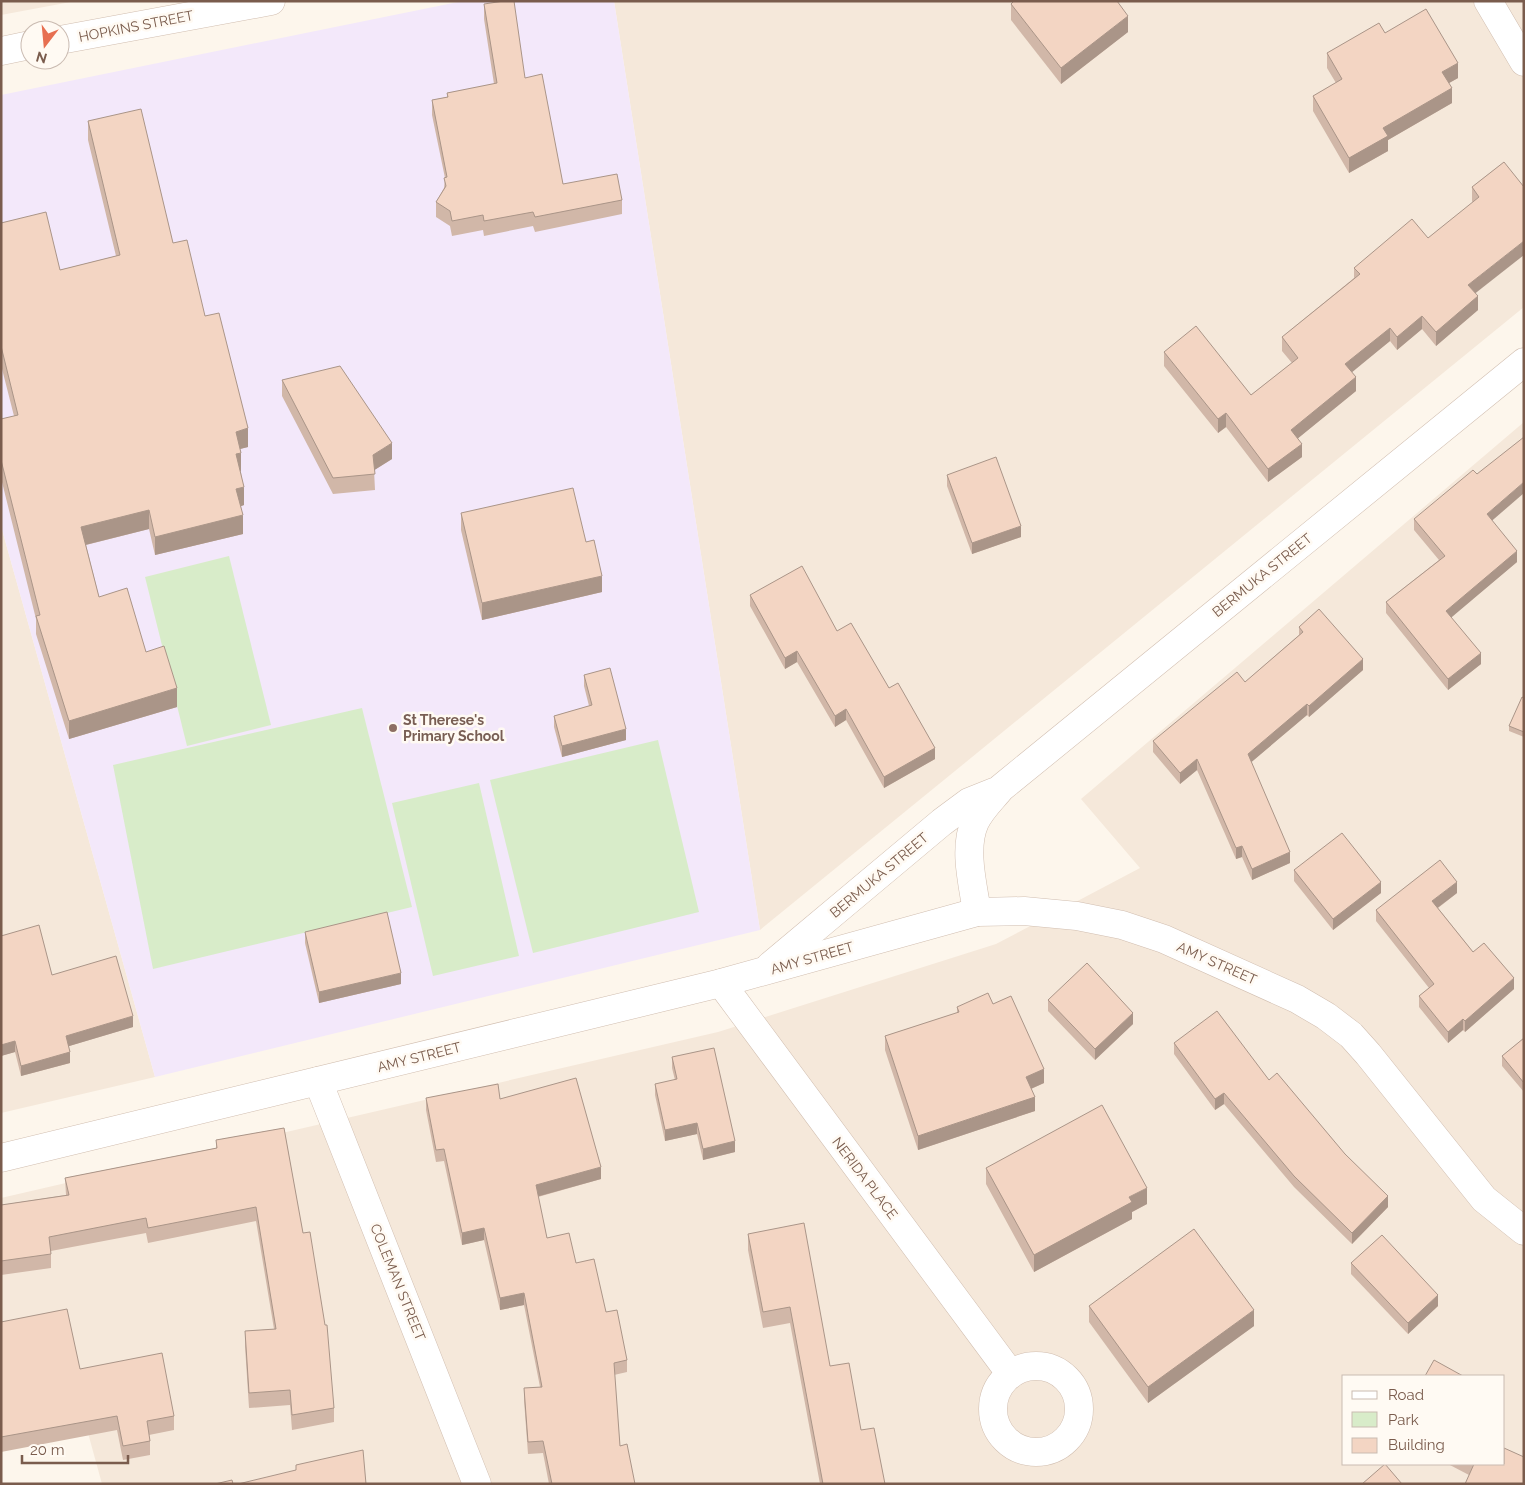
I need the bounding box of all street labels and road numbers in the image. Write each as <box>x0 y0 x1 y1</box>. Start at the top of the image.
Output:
street label: HOPKINS STREET <box>77 7 195 45</box>
street label: BERMUKA STREET <box>1209 530 1315 620</box>
street label: BERMUKA STREET <box>827 829 932 921</box>
street label: AMY STREET <box>769 938 856 977</box>
street label: AMY STREET <box>1175 938 1260 988</box>
street label: AMY STREET <box>376 1039 463 1075</box>
street label: NERIDA PLACE <box>829 1134 901 1222</box>
street label: COLEMAN STREET <box>367 1221 429 1343</box>

